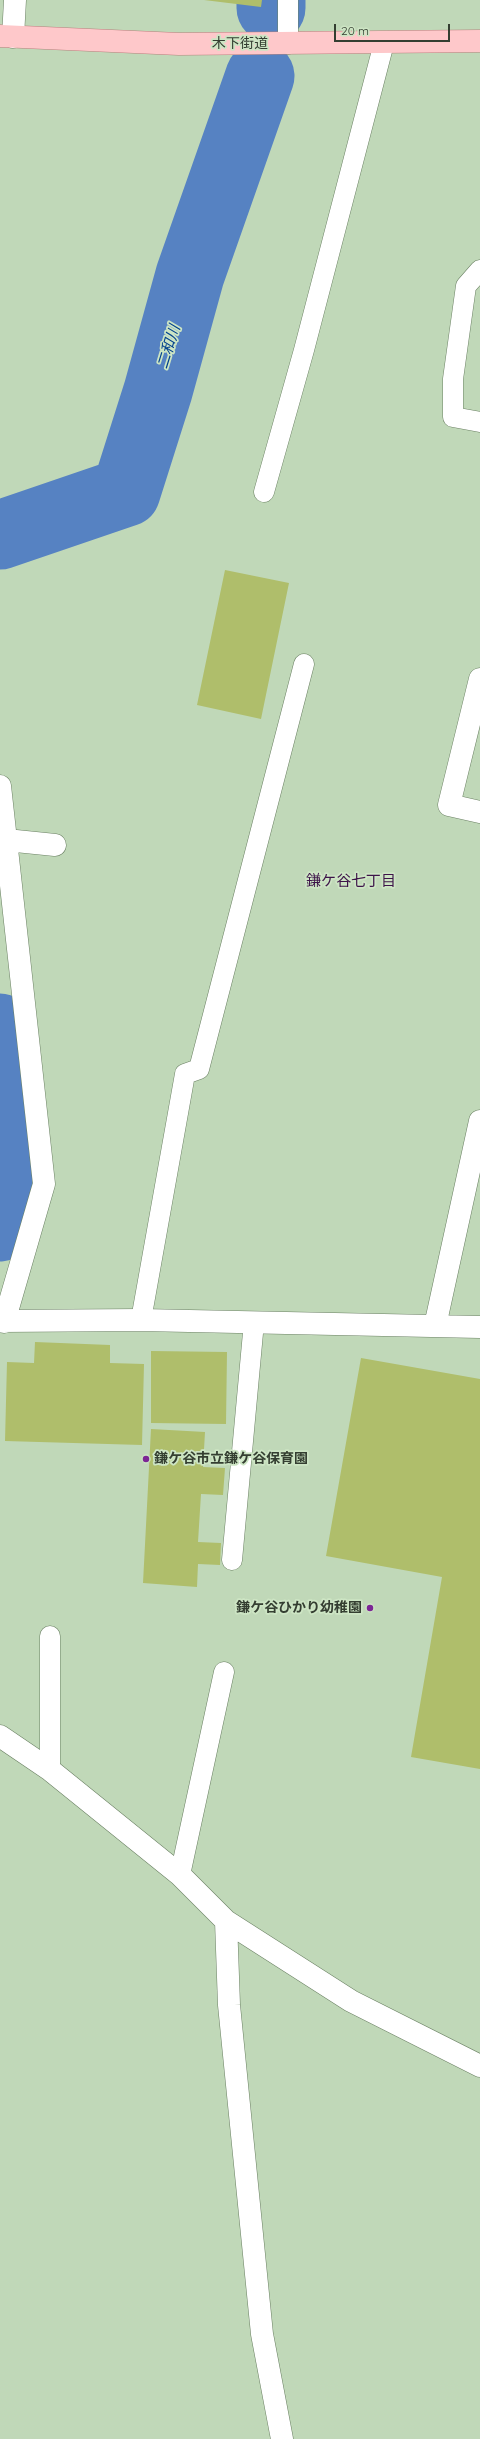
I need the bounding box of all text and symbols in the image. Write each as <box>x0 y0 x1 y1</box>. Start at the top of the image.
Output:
scale bar <box>336 16 452 42</box>
text: 20 m <box>341 23 369 38</box>
street label: 木下街道 <box>212 36 268 52</box>
water label: 二和川 <box>154 323 184 371</box>
district label: 鎌ケ谷七丁目 <box>306 872 396 890</box>
place label: 鎌ケ谷市立鎌ケ谷保育園 <box>154 1451 308 1467</box>
marker: 鎌ケ谷市立鎌ケ谷保育園 <box>141 1454 151 1464</box>
place label: 鎌ケ谷ひかり幼稚園 <box>236 1600 362 1616</box>
marker: 鎌ケ谷ひかり幼稚園 <box>365 1603 375 1613</box>

